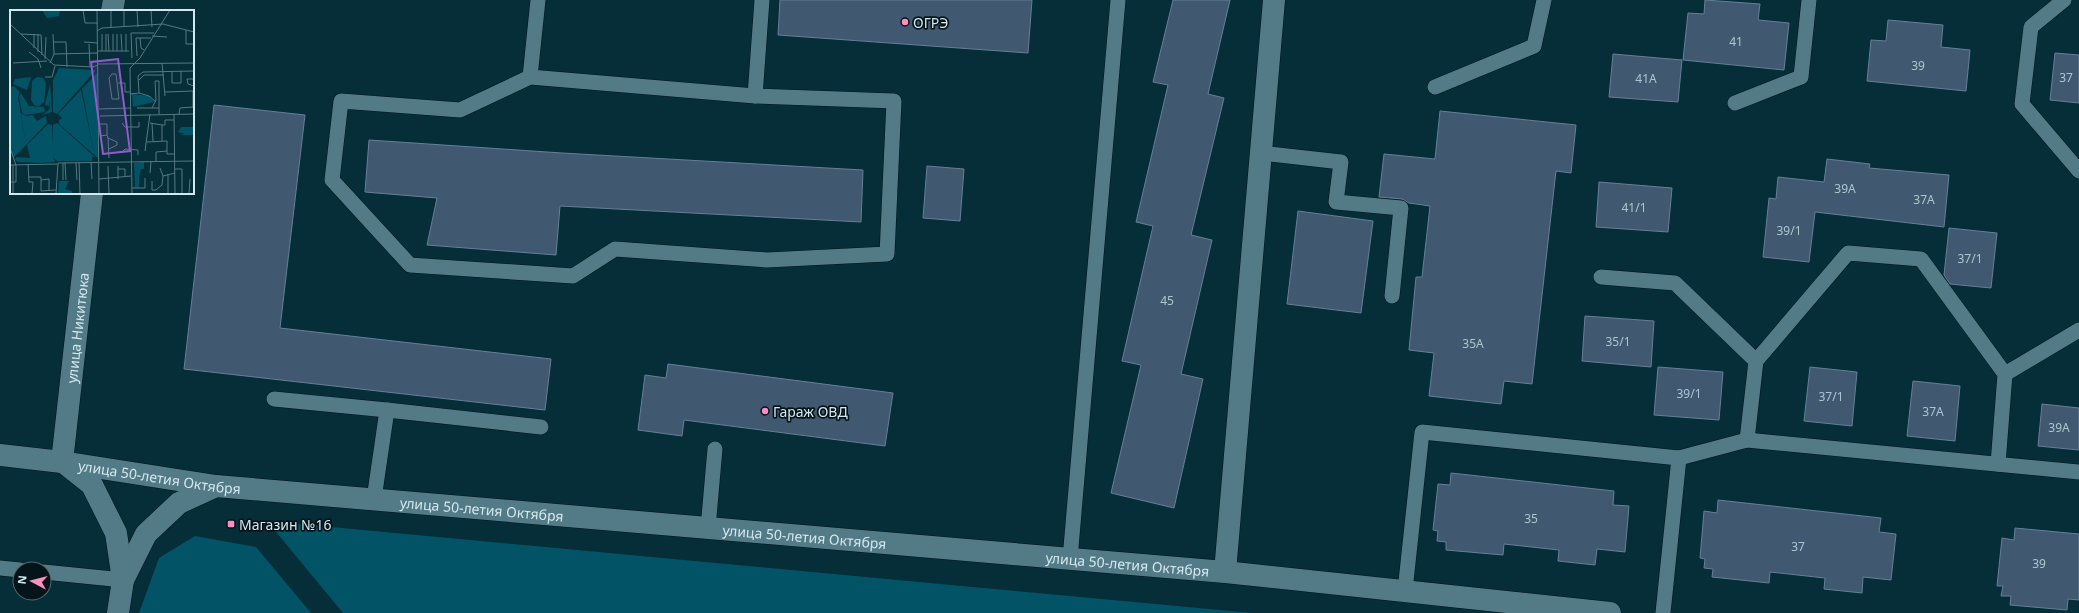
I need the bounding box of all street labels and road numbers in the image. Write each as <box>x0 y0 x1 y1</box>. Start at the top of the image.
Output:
street label: улица Никитюка <box>61 271 93 384</box>
street label: улица 50-летия Октября <box>77 455 242 498</box>
street label: улица 50-летия Октября <box>399 492 564 525</box>
street label: улица 50-летия Октября <box>722 520 887 553</box>
street label: улица 50-летия Октября <box>1045 547 1210 580</box>

